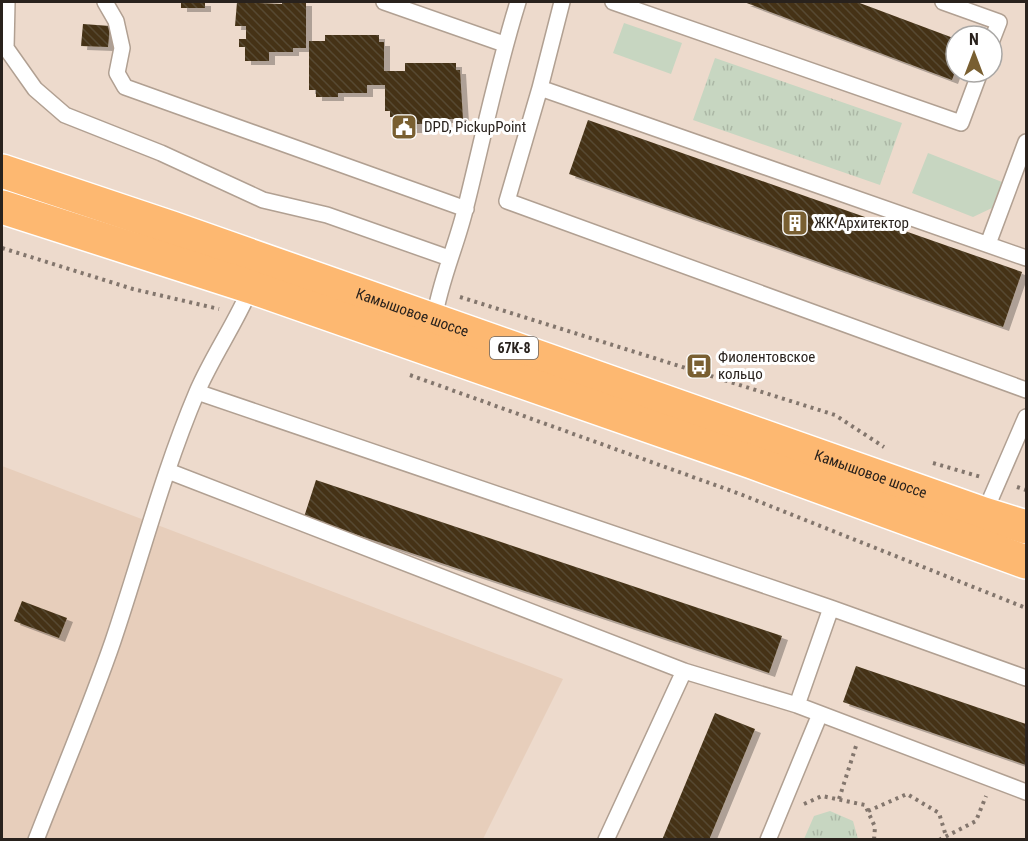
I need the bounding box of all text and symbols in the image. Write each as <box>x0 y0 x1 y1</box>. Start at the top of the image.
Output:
north arrow <box>944 24 1004 84</box>
text: N <box>969 30 979 49</box>
public building icon: DPD, PickupPoint <box>389 112 419 142</box>
place label: DPD, PickupPoint <box>424 118 526 136</box>
building icon: ЖК Архитектор <box>780 208 810 238</box>
place label: ЖК Архитектор <box>814 214 909 232</box>
street label: Камышовое шоссе <box>354 284 471 341</box>
road number: 67К-8 <box>490 337 538 359</box>
place label: Фиолентовское кольцо <box>718 348 815 383</box>
bus stop icon: Фиолентовское кольцо <box>684 351 714 381</box>
street label: Камышовое шоссе <box>812 446 929 502</box>

